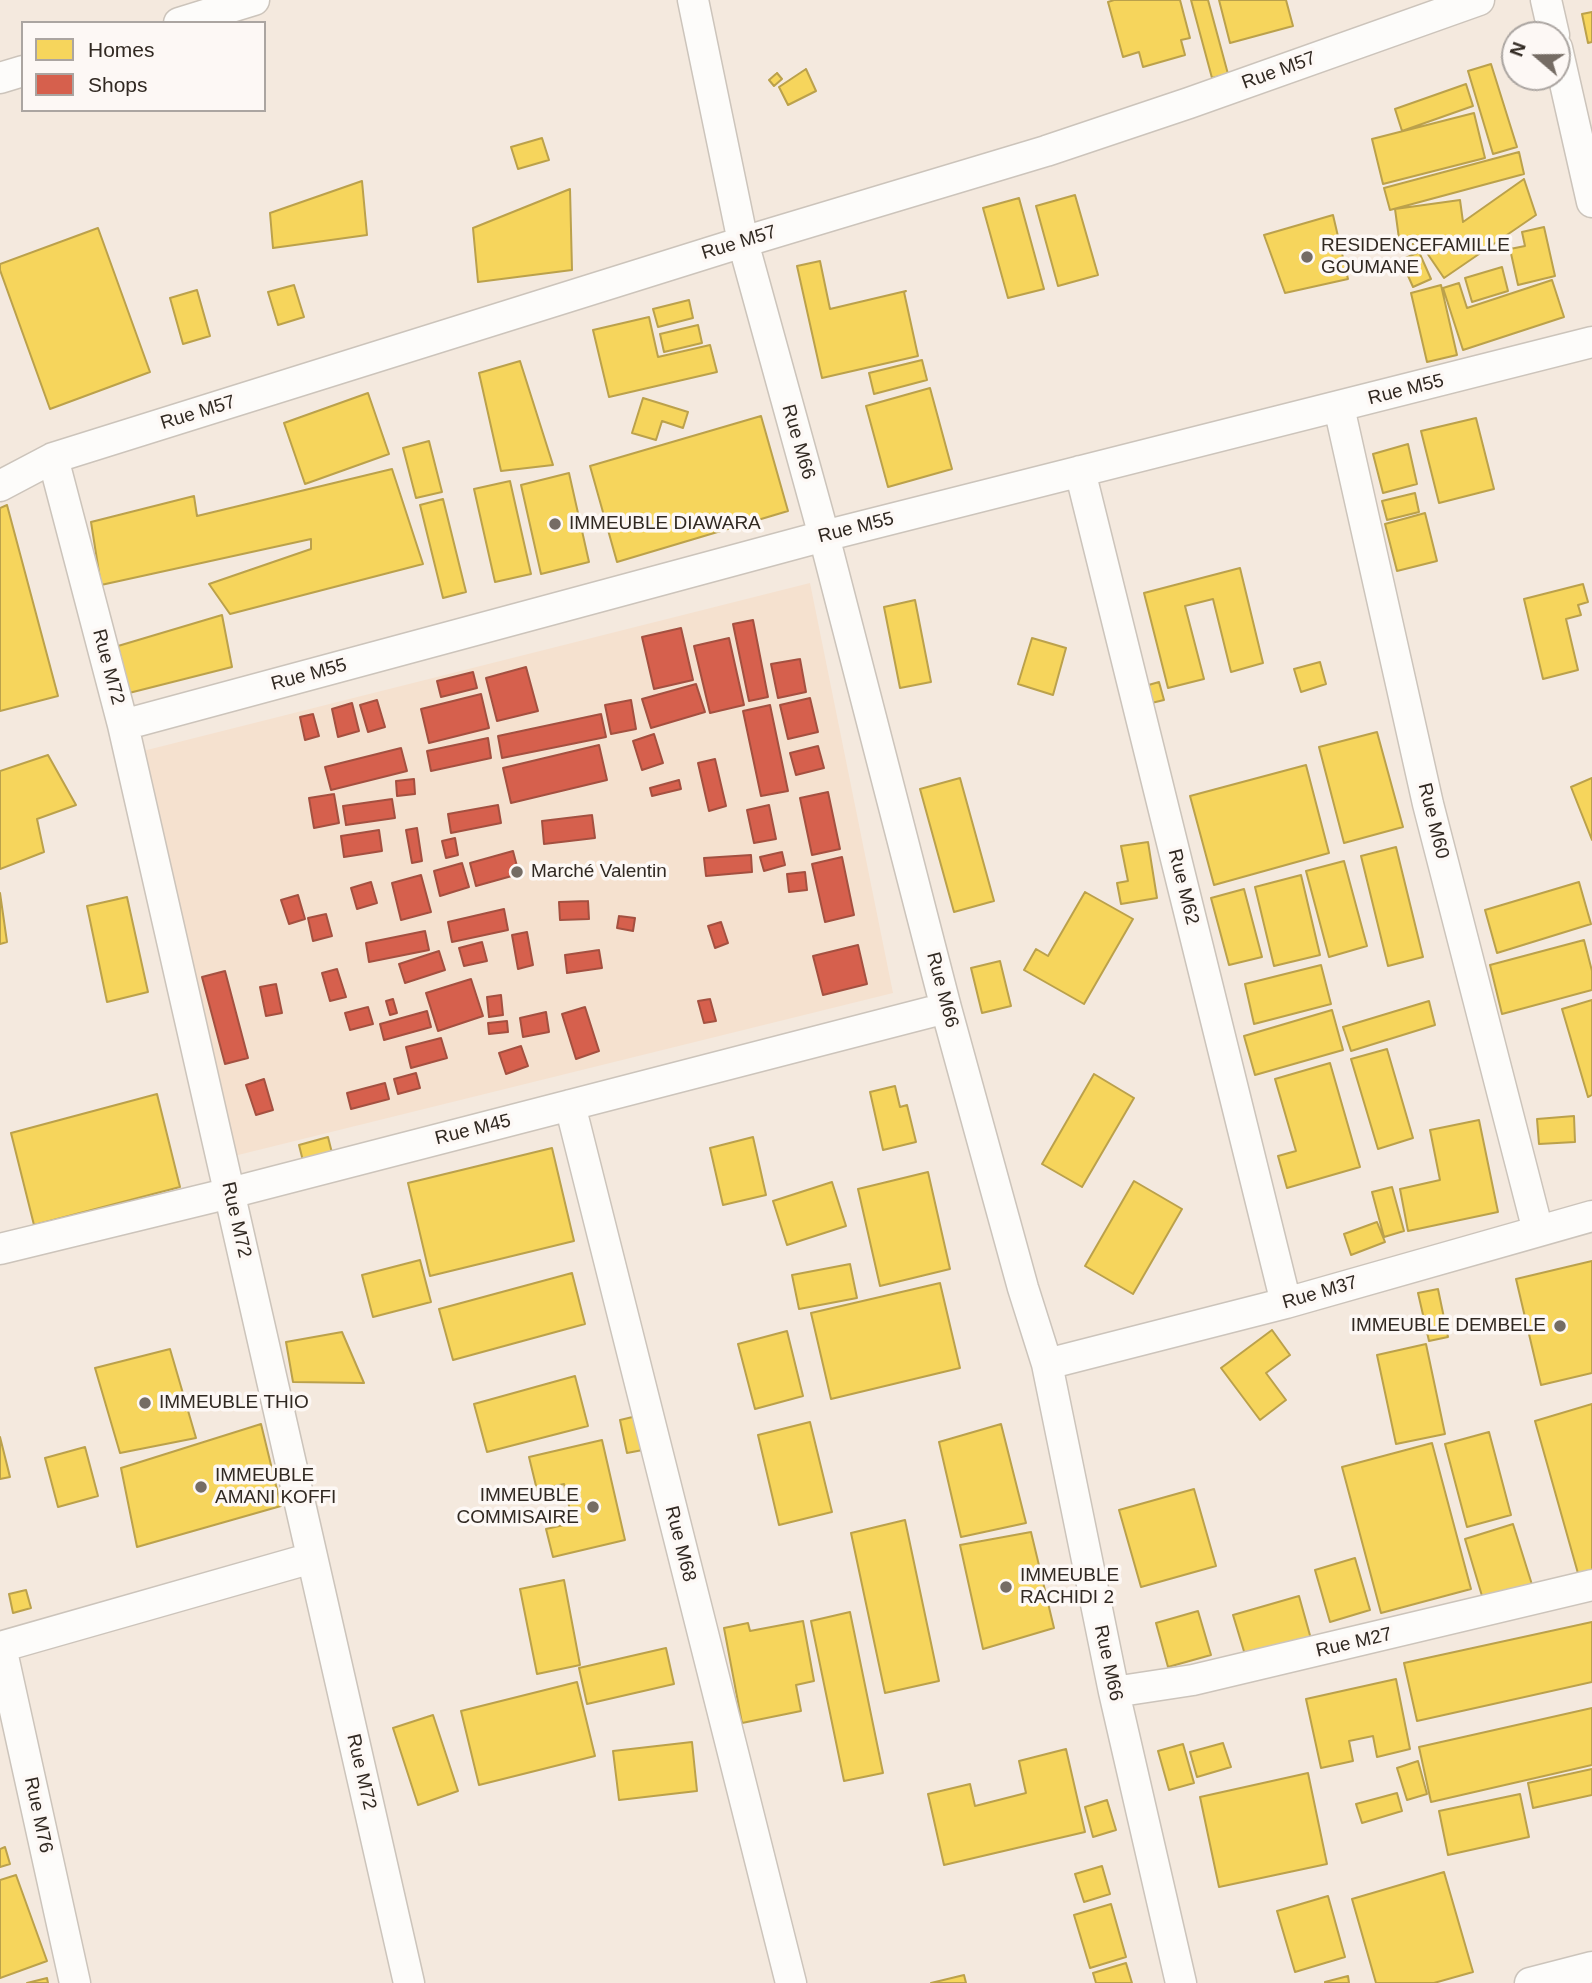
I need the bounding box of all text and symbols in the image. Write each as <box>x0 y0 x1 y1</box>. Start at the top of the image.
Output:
legend <box>21 21 266 112</box>
north arrow <box>1501 21 1571 91</box>
text: Homes <box>88 38 155 61</box>
text: N <box>1505 39 1530 59</box>
street label: Rue M57 <box>1239 47 1319 95</box>
text: Shops <box>88 73 148 96</box>
street label: Rue M57 <box>699 221 779 265</box>
place label: RESIDENCEFAMILLE GOUMANE <box>1321 235 1510 279</box>
marker: RESIDENCEFAMILLE GOUMANE <box>1299 249 1315 265</box>
street label: Rue M55 <box>1366 370 1446 410</box>
street label: Rue M57 <box>158 391 238 435</box>
street label: Rue M66 <box>776 402 820 482</box>
street label: Rue M55 <box>816 508 896 548</box>
place label: IMMEUBLE DIAWARA <box>569 513 761 535</box>
marker: IMMEUBLE DIAWARA <box>547 516 563 532</box>
street label: Rue M72 <box>87 627 129 707</box>
street label: Rue M55 <box>269 654 349 696</box>
street label: Rue M60 <box>1413 781 1453 861</box>
street label: Rue M62 <box>1163 847 1203 927</box>
place label: Marché Valentin <box>531 861 667 883</box>
marker: Marché Valentin <box>509 864 525 880</box>
street label: Rue M66 <box>921 950 963 1030</box>
street label: Rue M45 <box>433 1110 513 1150</box>
street label: Rue M72 <box>216 1180 256 1260</box>
street label: Rue M37 <box>1280 1271 1360 1315</box>
place label: IMMEUBLE DEMBELE <box>1351 1315 1546 1337</box>
marker: IMMEUBLE DEMBELE <box>1552 1318 1568 1334</box>
place label: IMMEUBLE THIO <box>159 1392 309 1414</box>
marker: IMMEUBLE THIO <box>137 1395 153 1411</box>
place label: IMMEUBLE AMANI KOFFI <box>215 1465 336 1509</box>
marker: IMMEUBLE AMANI KOFFI <box>193 1479 209 1495</box>
place label: IMMEUBLE COMMISAIRE <box>457 1485 579 1529</box>
marker: IMMEUBLE COMMISAIRE <box>585 1499 601 1515</box>
street label: Rue M68 <box>660 1504 700 1584</box>
place label: IMMEUBLE RACHIDI 2 <box>1020 1565 1119 1609</box>
marker: IMMEUBLE RACHIDI 2 <box>998 1579 1014 1595</box>
street label: Rue M66 <box>1089 1623 1127 1703</box>
street label: Rue M27 <box>1314 1623 1394 1663</box>
street label: Rue M72 <box>341 1732 381 1812</box>
street label: Rue M76 <box>19 1775 57 1855</box>

